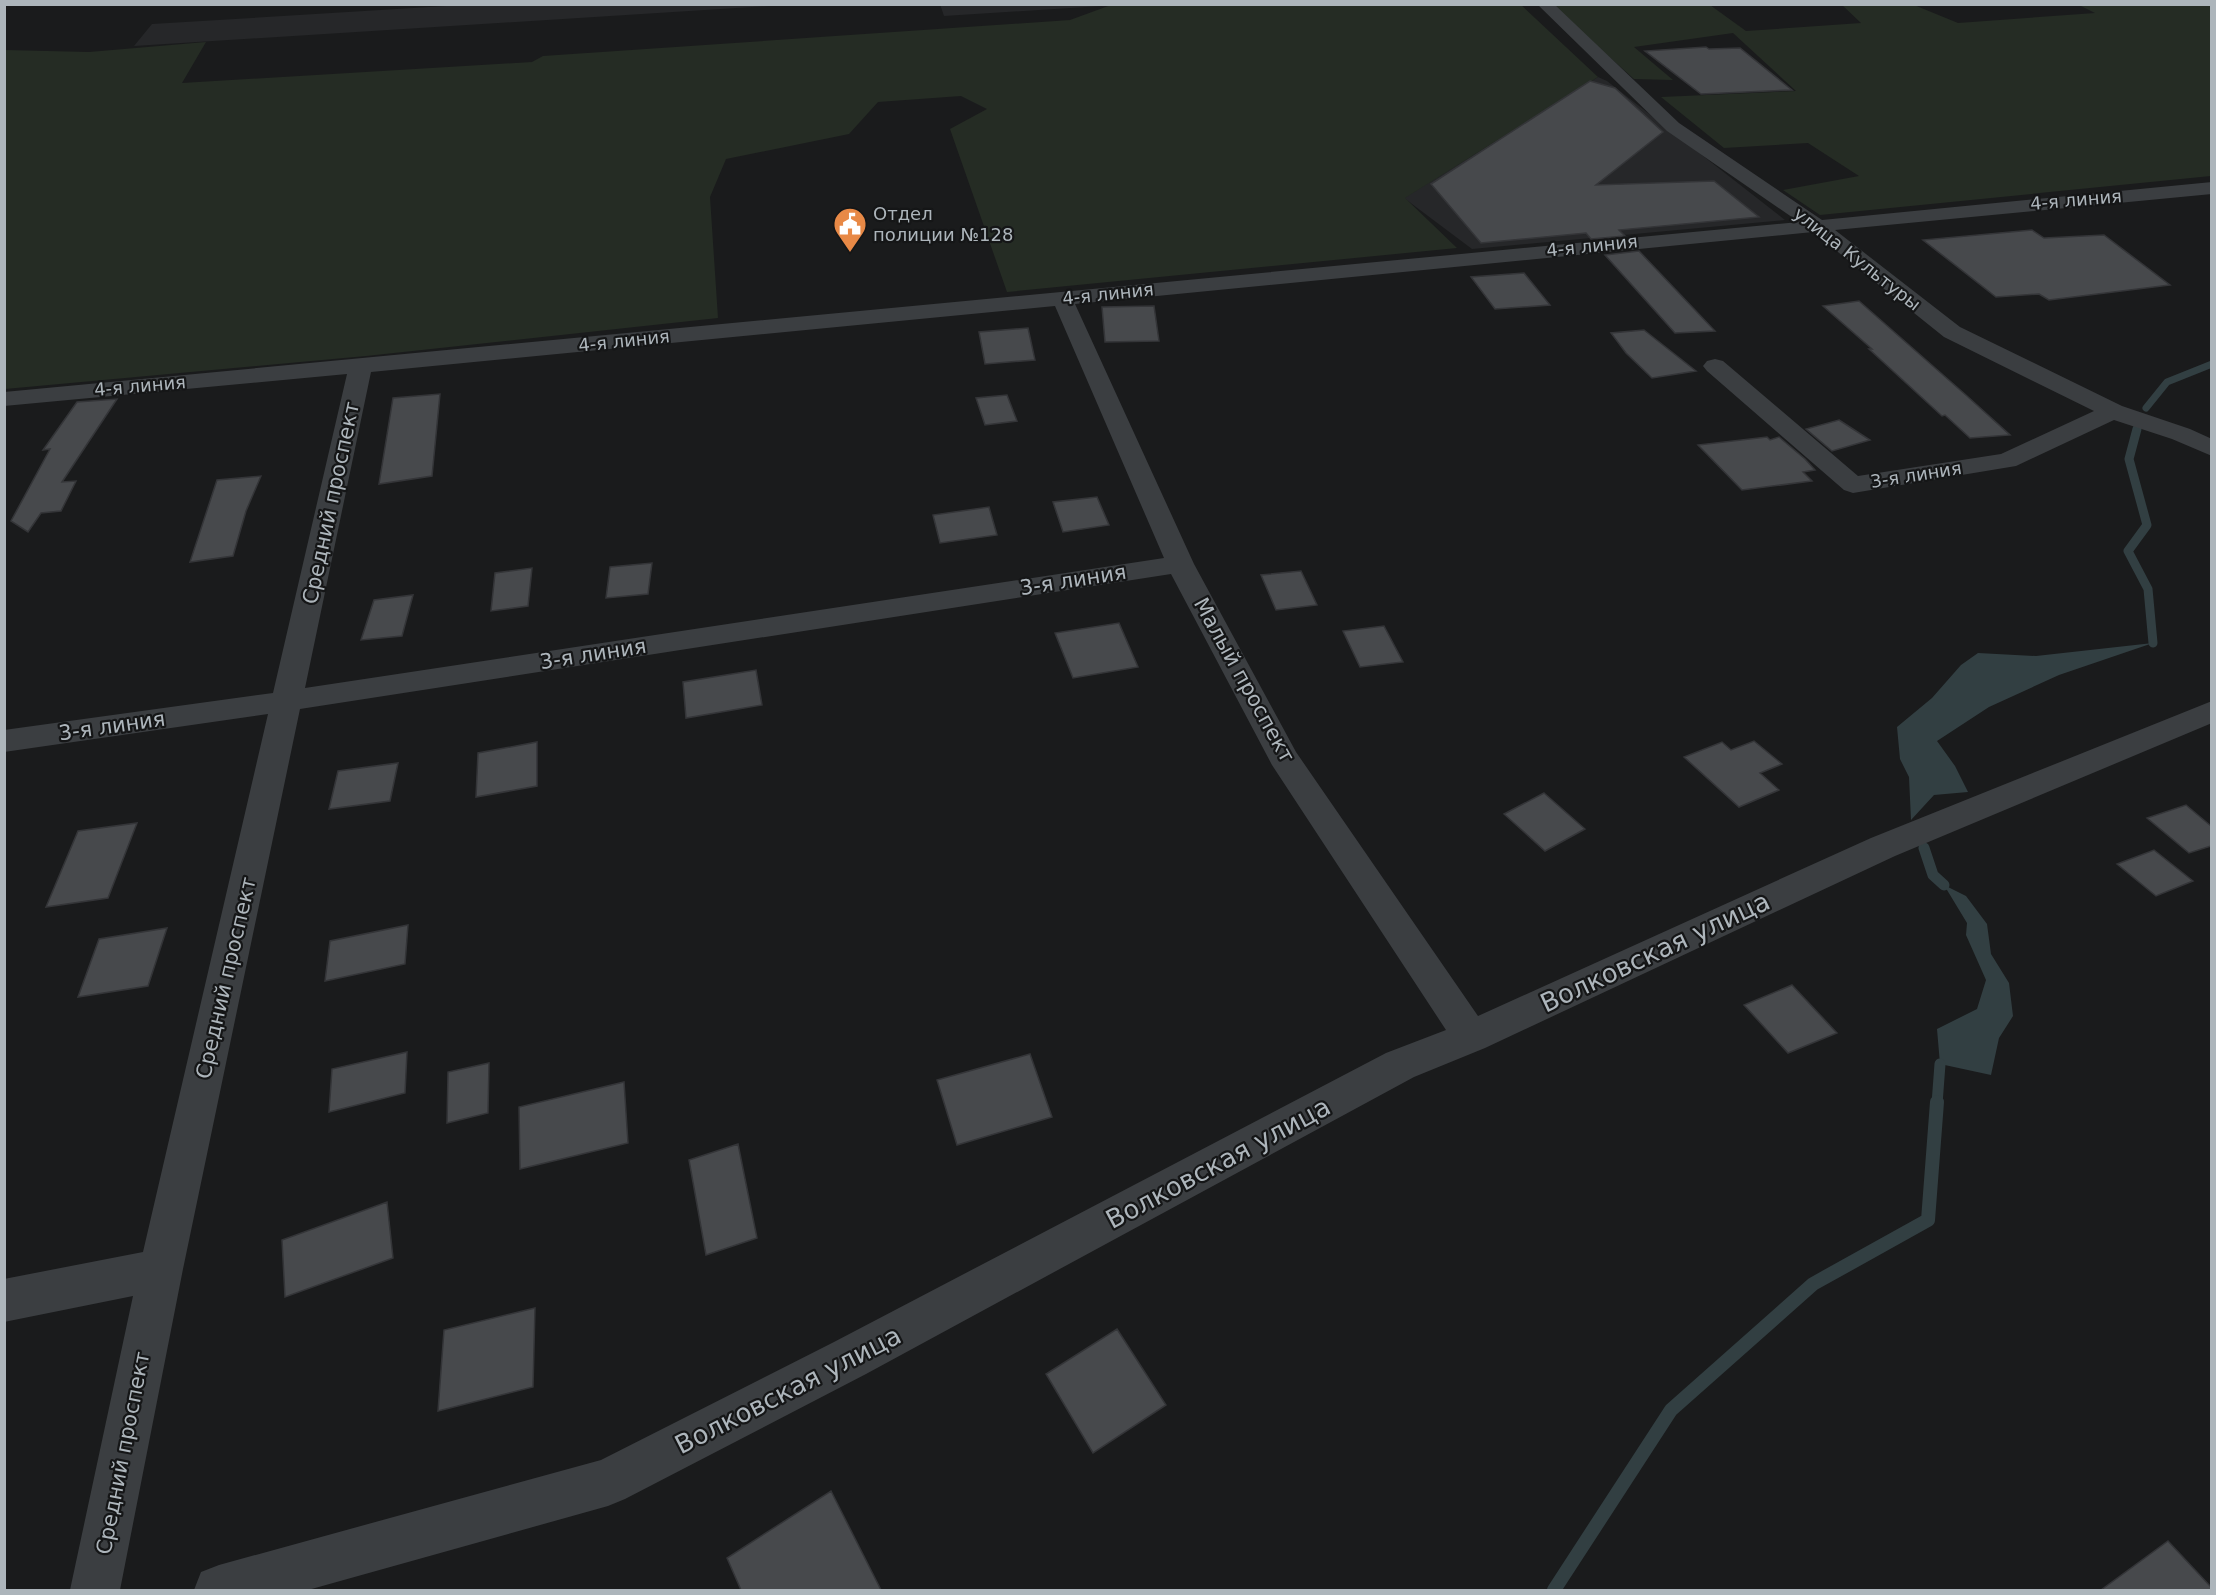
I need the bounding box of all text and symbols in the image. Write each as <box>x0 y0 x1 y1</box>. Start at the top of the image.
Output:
street label: 4-я линия <box>2029 185 2123 214</box>
place label: Отдел полиции №128 <box>873 203 1013 245</box>
street label: улица Культуры <box>1790 203 1925 315</box>
public building icon: Отдел полиции №128 <box>832 206 868 253</box>
street label: 4-я линия <box>1545 230 1639 261</box>
street label: 4-я линия <box>1061 278 1155 309</box>
street label: 4-я линия <box>577 325 671 356</box>
street label: 4-я линия <box>93 371 187 400</box>
street label: Средний проспект <box>298 400 364 606</box>
street label: 3-я линия <box>1869 457 1963 492</box>
street label: 3-я линия <box>1018 560 1128 600</box>
street label: Малый проспект <box>1189 594 1299 766</box>
street label: 3-я линия <box>538 634 648 674</box>
street label: 3-я линия <box>57 707 167 745</box>
street label: Средний проспект <box>191 875 261 1081</box>
street label: Волковская улица <box>1536 886 1774 1018</box>
street label: Волковская улица <box>1101 1091 1335 1235</box>
street label: Волковская улица <box>670 1320 906 1460</box>
street label: Средний проспект <box>92 1350 154 1556</box>

